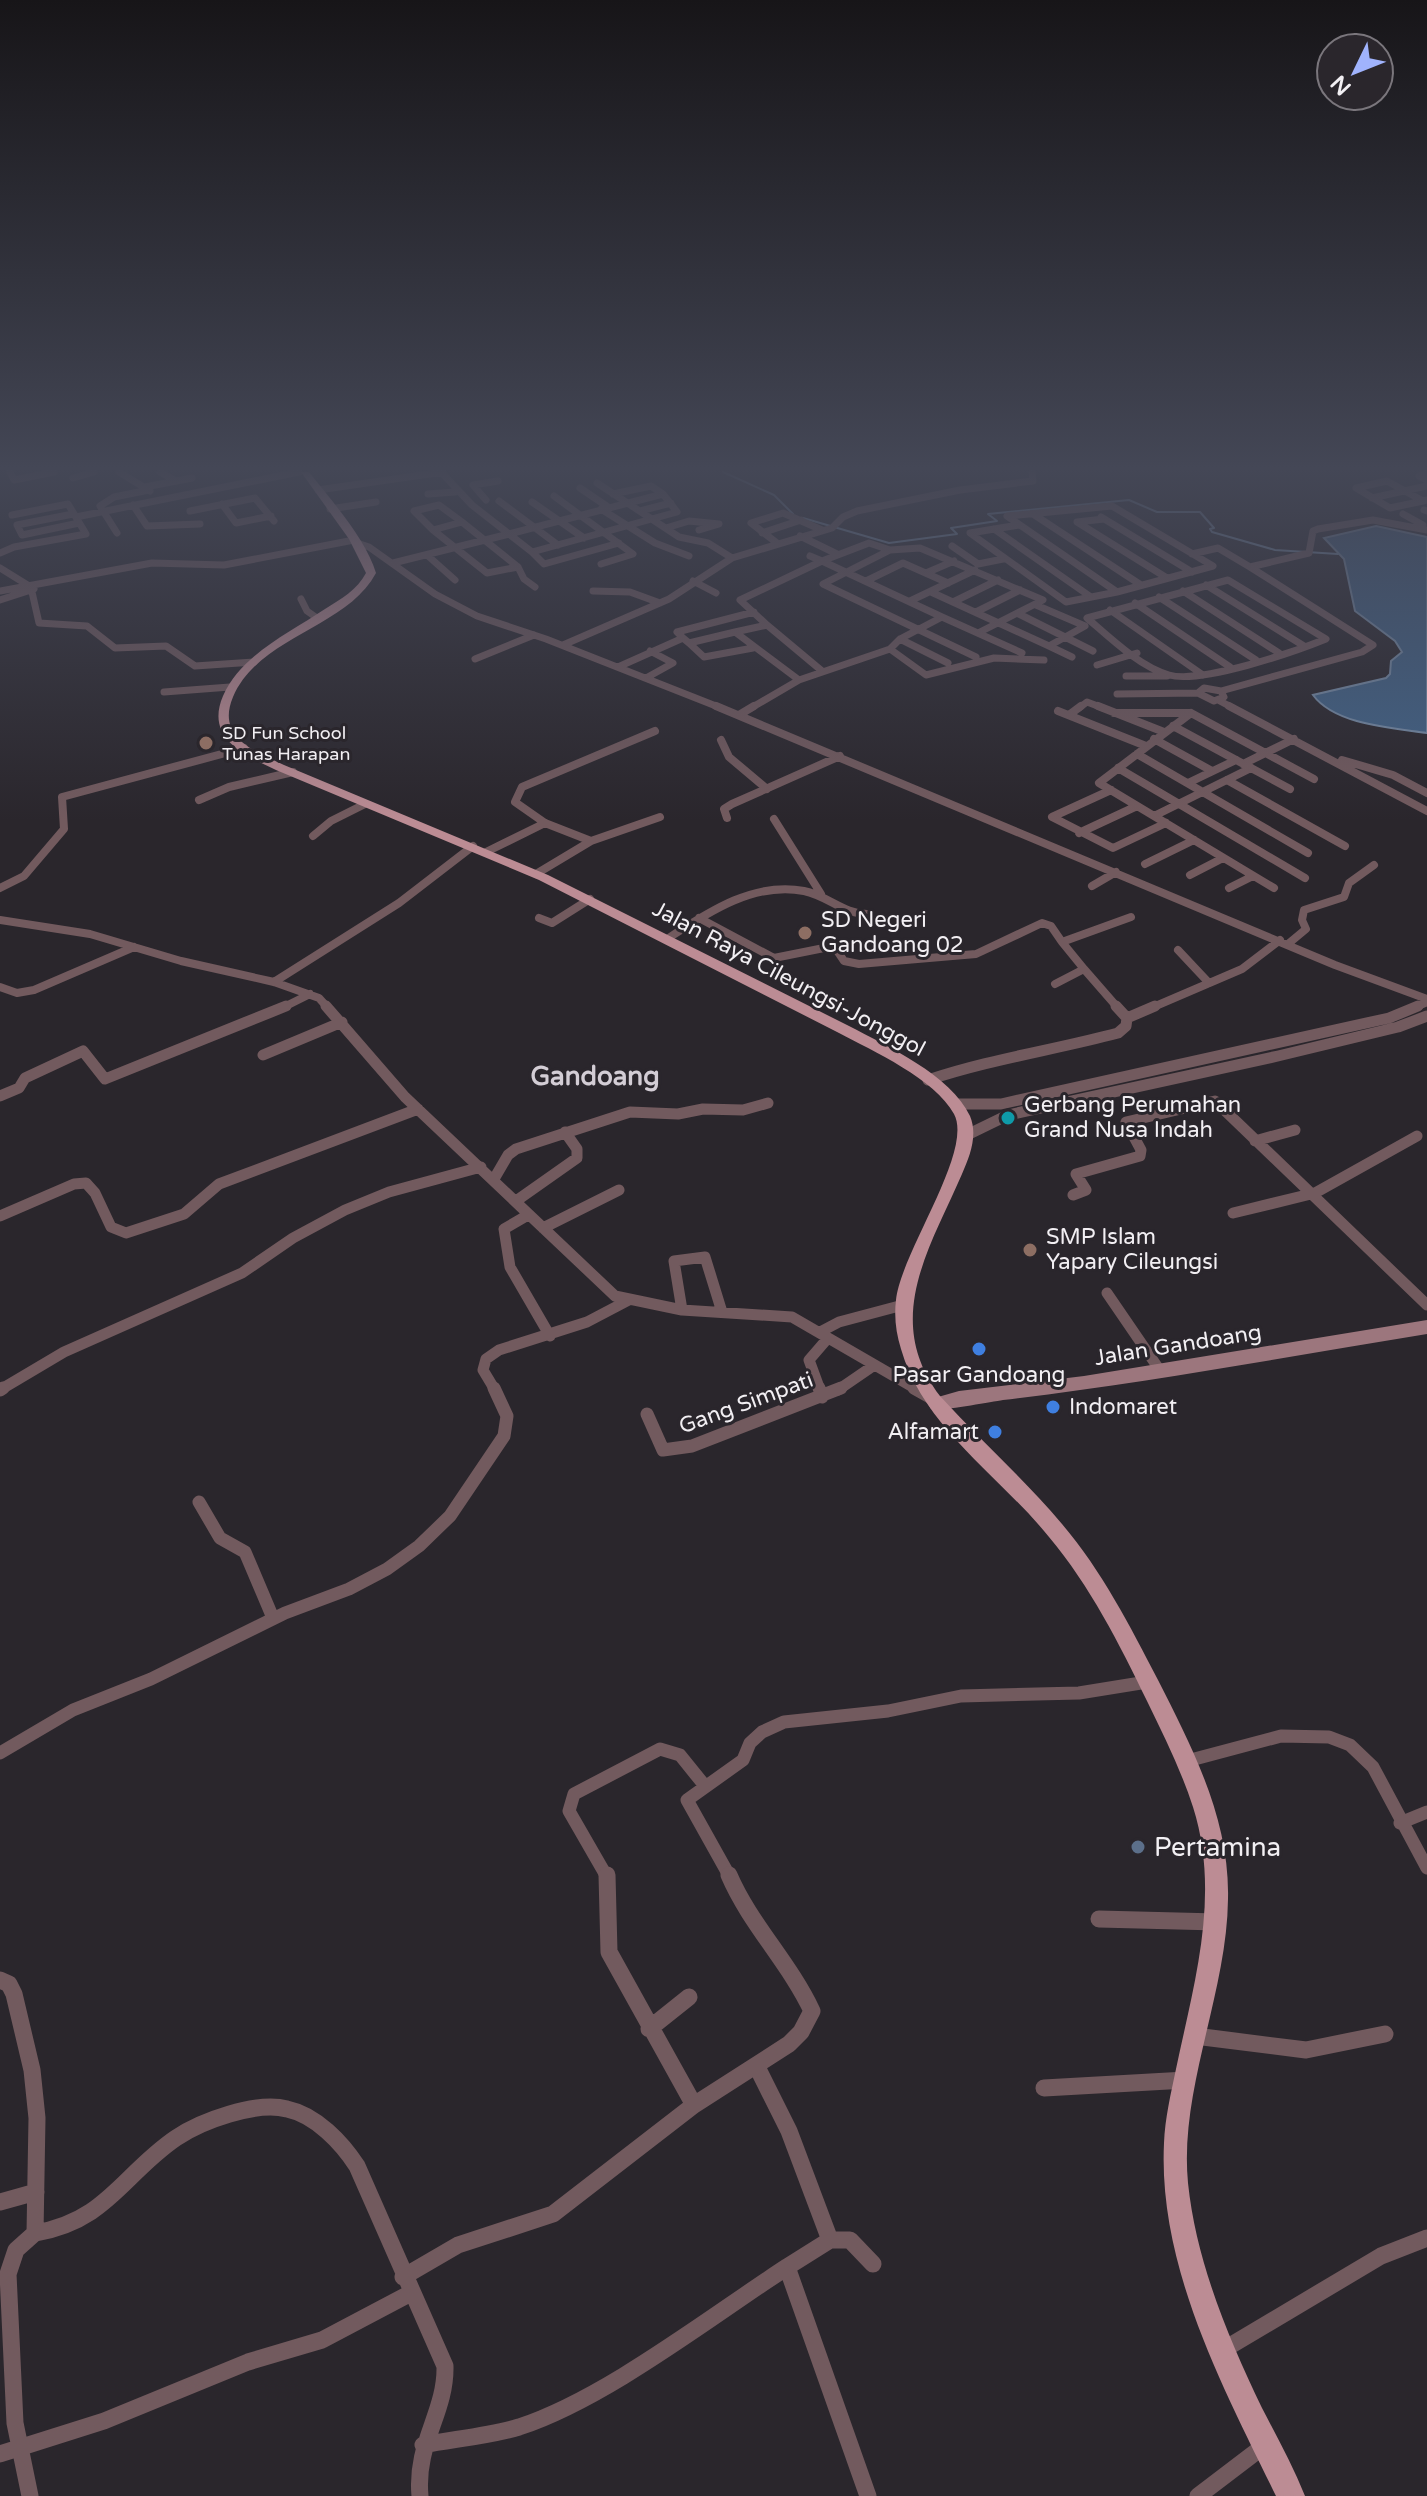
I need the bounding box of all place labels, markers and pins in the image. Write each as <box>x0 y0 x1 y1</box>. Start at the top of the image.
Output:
place label: SD Fun School Tunas Harapan <box>222 722 350 765</box>
marker: SD Fun School Tunas Harapan <box>197 734 215 752</box>
place label: SD Negeri Gandoang 02 <box>821 907 964 958</box>
marker: SD Negeri Gandoang 02 <box>796 924 814 942</box>
place label: Gerbang Perumahan Grand Nusa Indah <box>1024 1092 1241 1143</box>
marker: Gerbang Perumahan Grand Nusa Indah <box>999 1109 1017 1127</box>
place label: SMP Islam Yapary Cileungsi <box>1046 1224 1218 1275</box>
marker: SMP Islam Yapary Cileungsi <box>1021 1241 1039 1259</box>
marker: Pasar Gandoang <box>970 1340 988 1358</box>
place label: Pasar Gandoang <box>893 1362 1065 1388</box>
place label: Indomaret <box>1069 1394 1177 1420</box>
marker: Indomaret <box>1044 1398 1062 1416</box>
place label: Alfamart <box>887 1419 979 1445</box>
marker: Alfamart <box>986 1423 1004 1441</box>
place label: Pertamina <box>1154 1832 1281 1863</box>
marker: Pertamina <box>1129 1838 1147 1856</box>

